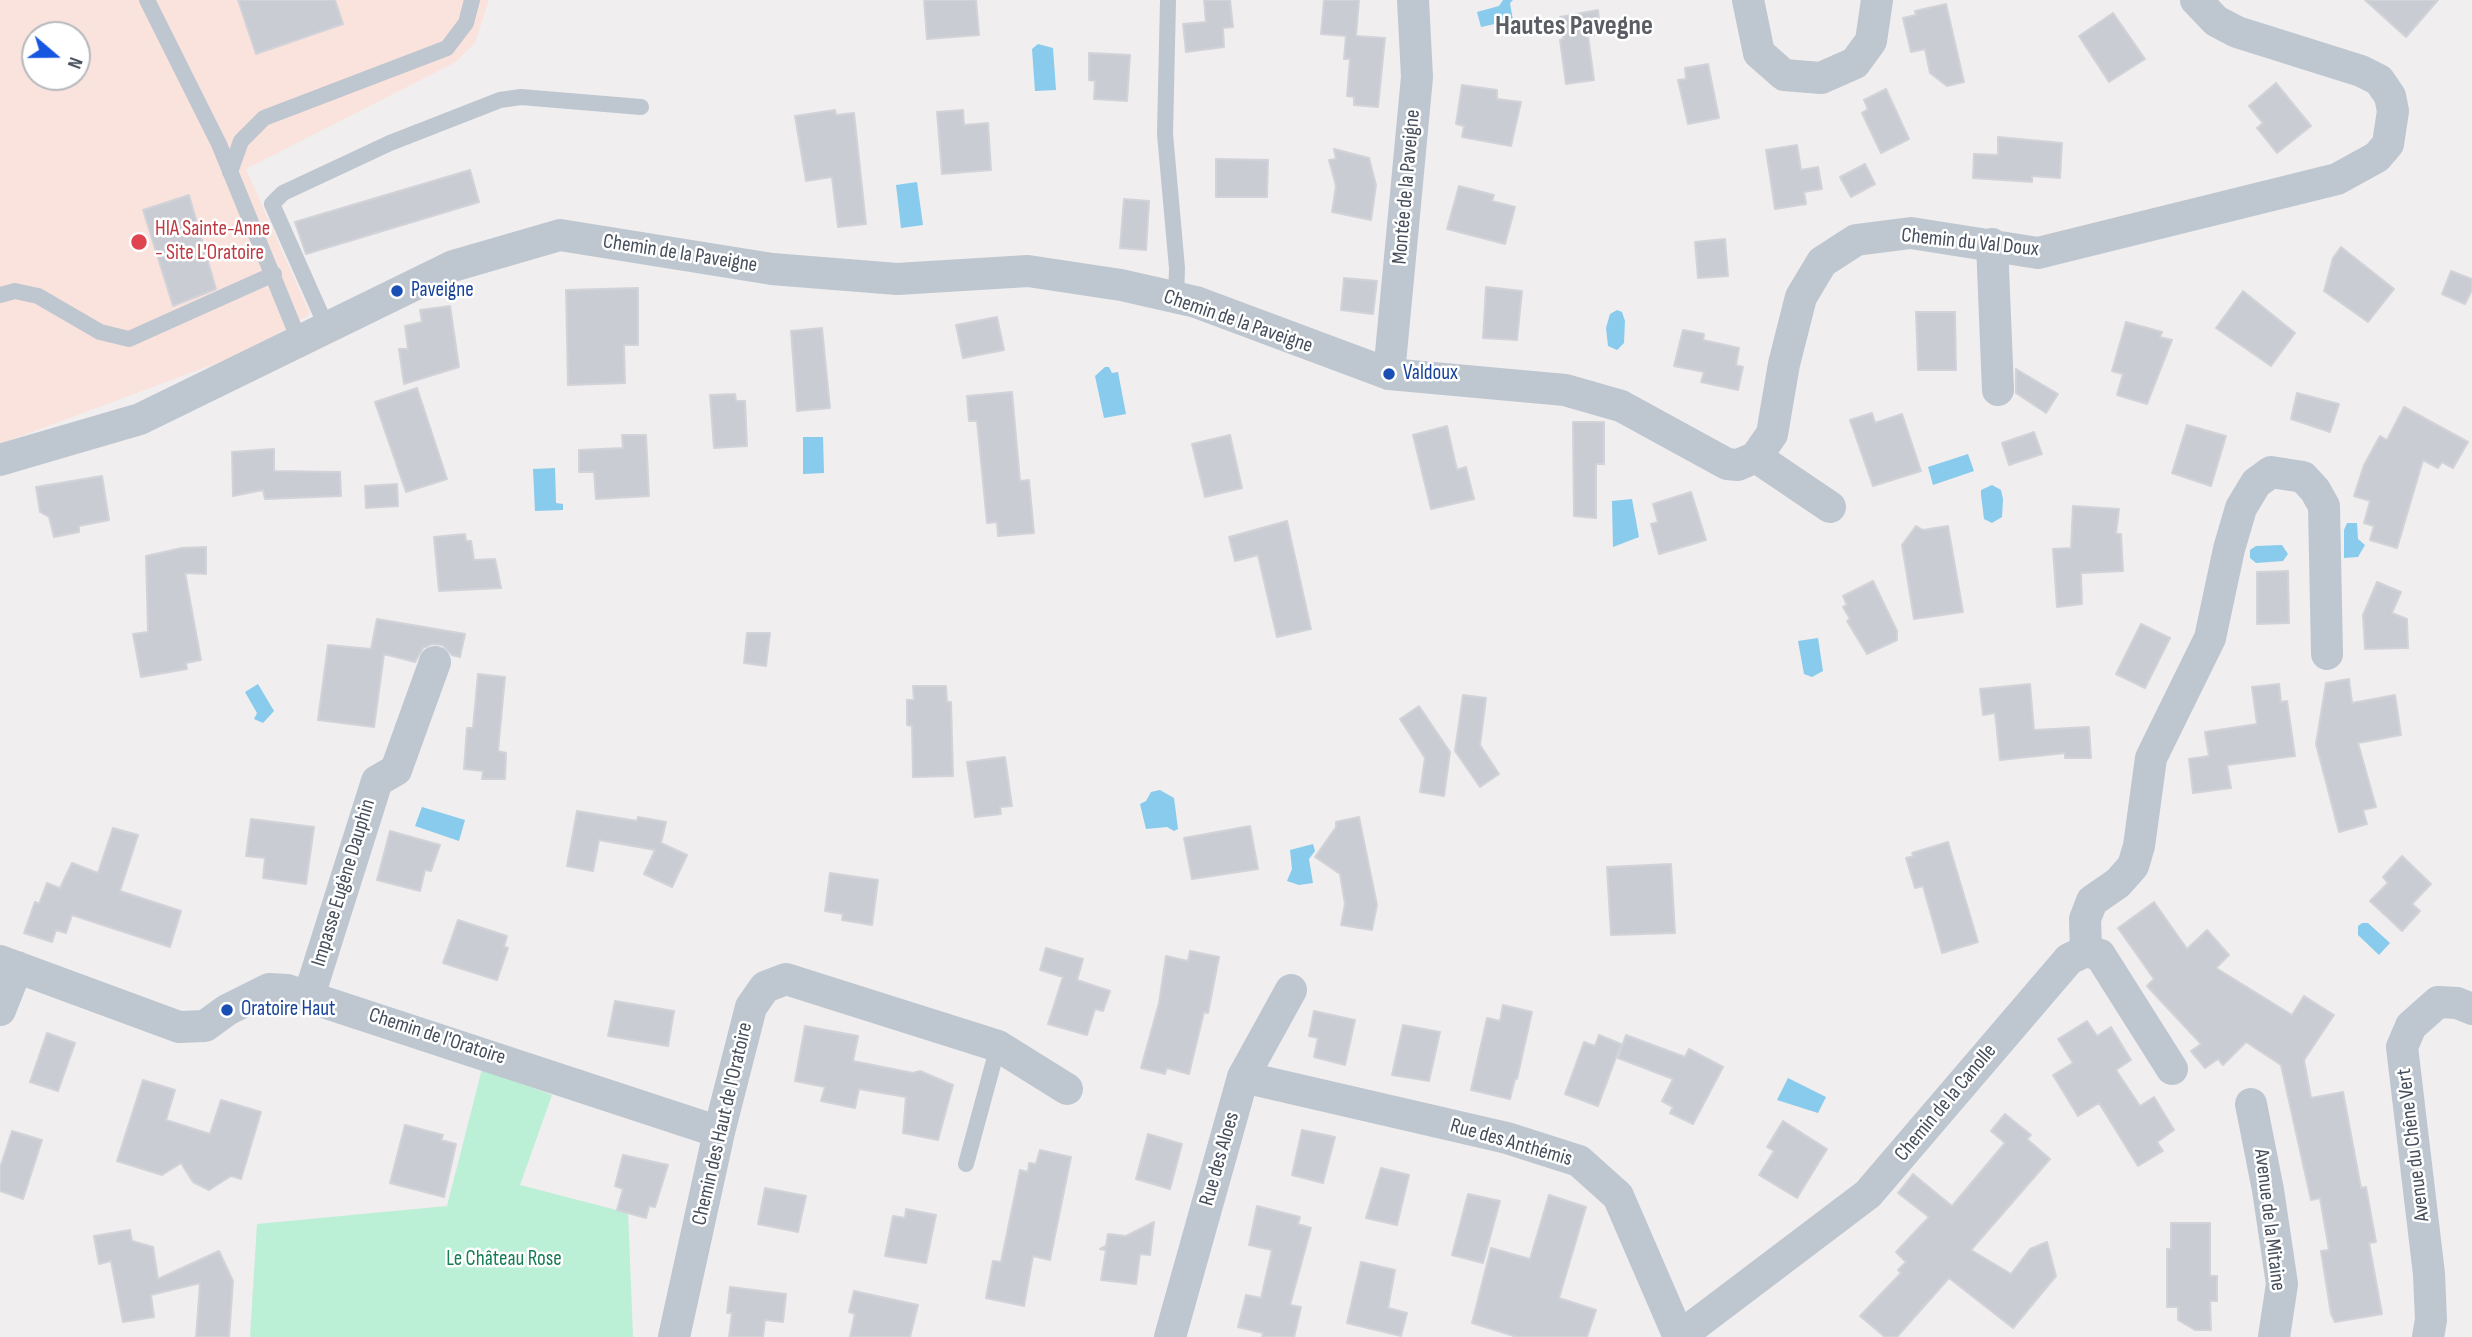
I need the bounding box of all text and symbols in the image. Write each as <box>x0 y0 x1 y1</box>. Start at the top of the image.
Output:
district label: Hautes Pavegne <box>1495 10 1653 44</box>
north arrow <box>21 21 91 91</box>
text: N <box>62 54 87 71</box>
street label: Montée de la Paveigne <box>1388 109 1426 265</box>
place label: HIA Sainte-Anne - Site L'Oratoire <box>155 217 270 267</box>
street label: Chemin du Val Doux <box>1900 223 2040 263</box>
street label: Chemin de la Paveigne <box>601 229 759 279</box>
marker: HIA Sainte-Anne - Site L'Oratoire <box>129 232 149 252</box>
place label: Paveigne <box>411 278 474 304</box>
marker: Paveigne <box>389 283 405 299</box>
street label: Chemin de la Paveigne <box>1160 285 1316 359</box>
place label: Valdoux <box>1403 361 1458 387</box>
marker: Valdoux <box>1381 366 1397 382</box>
street label: Impasse Eugène Dauphin <box>307 796 381 970</box>
place label: Oratoire Haut <box>241 997 335 1023</box>
marker: Oratoire Haut <box>219 1002 235 1018</box>
street label: Chemin de l'Oratoire <box>365 1003 509 1071</box>
street label: Chemin des Haut de l'Oratoire <box>687 1020 759 1228</box>
street label: Chemin de la Canolle <box>1890 1039 2002 1167</box>
street label: Avenue du Chêne Vert <box>2392 1067 2436 1223</box>
street label: Rue des Aloes <box>1195 1109 1245 1209</box>
street label: Rue des Anthémis <box>1447 1114 1575 1172</box>
street label: Avenue de la Mitaine <box>2248 1148 2290 1292</box>
park label: Le Château Rose <box>446 1247 562 1273</box>

